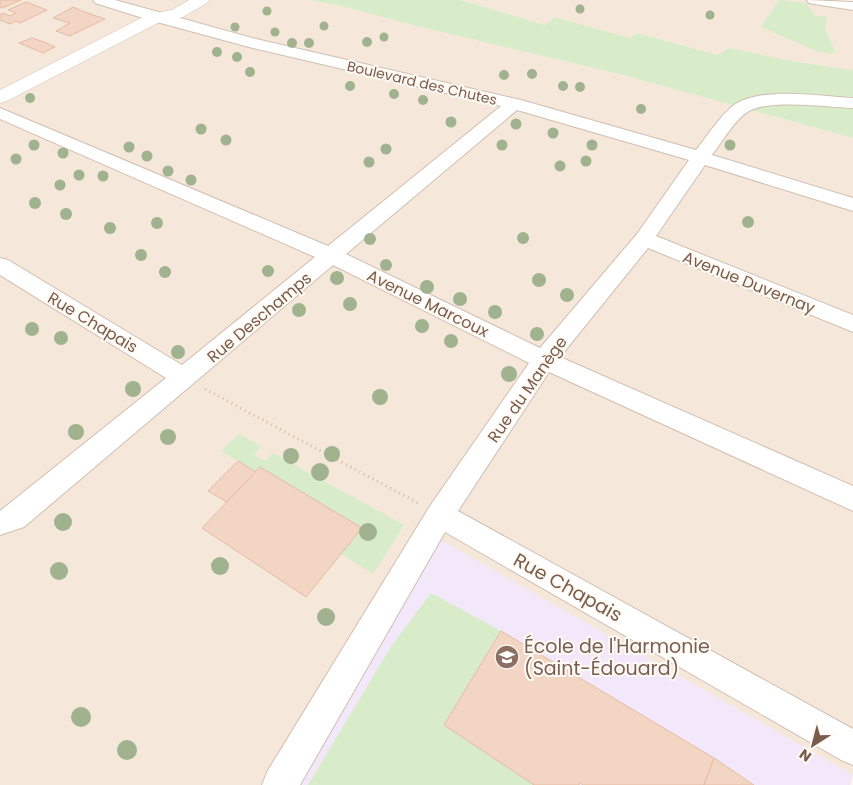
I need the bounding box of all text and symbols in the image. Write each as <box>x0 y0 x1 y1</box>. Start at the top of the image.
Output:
street label: Boulevard des Chutes <box>345 56 499 110</box>
street label: Avenue Duvernay <box>679 245 818 320</box>
street label: Avenue Marcoux <box>363 264 493 343</box>
street label: Rue Deschamps <box>202 267 317 368</box>
street label: Rue Chapais <box>43 286 142 358</box>
street label: Rue du Manège <box>482 331 573 447</box>
street label: Rue Chapais <box>509 546 627 628</box>
place label: École de l'Harmonie (Saint-Édouard) <box>524 633 710 682</box>
school or university icon: École de l'Harmonie (Saint-Édouard) <box>494 644 520 670</box>
north arrow <box>788 720 838 770</box>
text: N <box>795 744 815 767</box>

